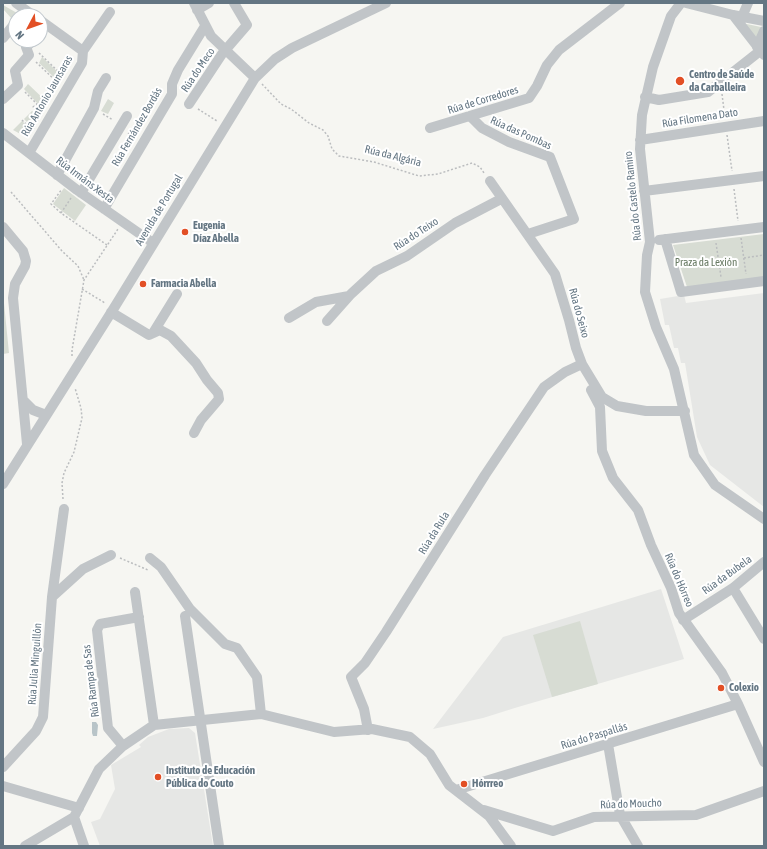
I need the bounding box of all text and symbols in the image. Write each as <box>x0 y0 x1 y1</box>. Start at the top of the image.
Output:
north arrow <box>8 8 48 48</box>
text: N <box>13 29 26 42</box>
street label: Rúa do Meco <box>178 45 218 95</box>
street label: Rúa Antonio Jaunsaras <box>18 53 76 139</box>
place label: Centro de Saúde da Carballeira <box>689 68 754 94</box>
marker: Centro de Saúde da Carballeira <box>674 75 686 87</box>
street label: Rúa de Corredores <box>446 83 520 117</box>
street label: Rúa Fernández Bordás <box>109 85 165 169</box>
street label: Rúa Filomena Dato <box>661 105 739 131</box>
street label: Rúa das Pombas <box>488 114 554 152</box>
street label: Rúa da Algária <box>363 143 423 169</box>
street label: Rúa do Castelo Ramiro <box>622 150 644 242</box>
street label: Rúa Irmáns Xesta <box>53 154 117 206</box>
street label: Avenida de Portugal <box>133 172 185 248</box>
street label: Rúa do Teixo <box>391 215 441 253</box>
place label: Eugenia Díaz Abella <box>193 219 239 245</box>
marker: Eugenia Díaz Abella <box>180 227 190 237</box>
park label: Praza da Lexión <box>675 256 737 270</box>
place label: Farmacia Abella <box>151 277 216 291</box>
marker: Farmacia Abella <box>138 279 148 289</box>
street label: Rúa do Seixo <box>566 287 592 339</box>
street label: Rúa da Rula <box>416 509 452 557</box>
street label: Rúa do Hórreo <box>662 551 696 609</box>
street label: Rúa da Bubela <box>700 553 754 597</box>
street label: Rúa Julia Minguillón <box>26 622 44 706</box>
street label: Rúa Rampa de Sas <box>80 644 102 718</box>
place label: Colexio <box>729 681 759 695</box>
marker: Colexio <box>716 683 726 693</box>
street label: Rúa do Paspallás <box>559 720 629 752</box>
place label: Instituto de Educación Pública do Couto <box>166 764 255 790</box>
marker: Instituto de Educación Pública do Couto <box>153 772 163 782</box>
place label: Hórrreo <box>472 777 503 791</box>
marker: Hórrreo <box>459 779 469 789</box>
street label: Rúa do Moucho <box>600 796 662 812</box>

